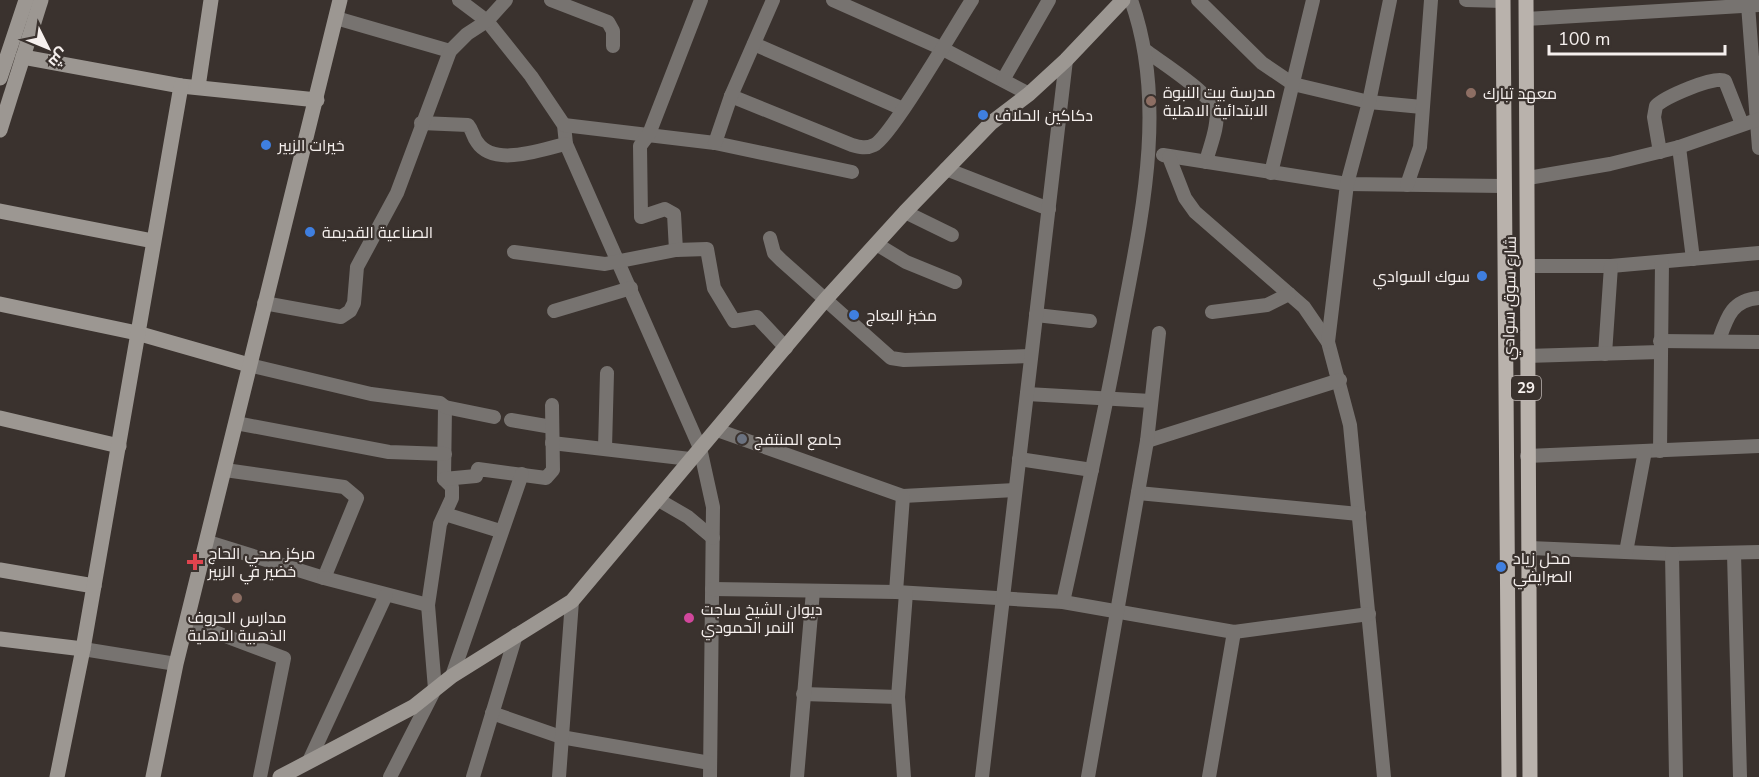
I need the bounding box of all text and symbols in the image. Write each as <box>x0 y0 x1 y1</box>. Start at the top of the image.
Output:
north arrow <box>18 18 78 78</box>
scale bar <box>1549 18 1724 56</box>
text: 100 m <box>1558 27 1610 51</box>
text: ش <box>43 43 73 73</box>
place label: مدرسة بيت النبوة الابتدائية الاهلية <box>1163 82 1276 122</box>
place label: معهد تبارك <box>1483 83 1557 105</box>
marker: معهد تبارك <box>1464 86 1478 100</box>
marker: مدرسة بيت النبوة الابتدائية الاهلية <box>1144 94 1158 108</box>
place label: دكاكين الحلاف <box>995 105 1093 127</box>
marker: دكاكين الحلاف <box>976 108 990 122</box>
place label: خيرات الزبير <box>277 135 345 157</box>
marker: خيرات الزبير <box>259 138 273 152</box>
place label: الصناعية القديمة <box>322 222 433 244</box>
marker: الصناعية القديمة <box>303 225 317 239</box>
street label: شارع سوق سوادي <box>1498 236 1524 360</box>
place label: سوك السوادي <box>1373 266 1470 290</box>
marker: سوك السوادي <box>1475 269 1489 283</box>
place label: مخبز البعاج <box>866 305 937 327</box>
marker: مخبز البعاج <box>847 308 861 322</box>
road number: 29 <box>1511 376 1541 400</box>
place label: جامع المنتفج <box>754 429 841 451</box>
marker: جامع المنتفج <box>735 432 749 446</box>
place label: مركز صحي الحاج خضير في الزبير <box>207 543 315 585</box>
place label: محل زياد الصرايفي <box>1513 548 1573 590</box>
marker: مركز صحي الحاج خضير في الزبير <box>186 553 204 571</box>
marker: محل زياد الصرايفي <box>1494 560 1508 574</box>
marker: مدارس الحروف الذهبية الاهلية <box>230 591 244 605</box>
place label: ديوان الشيخ ساجت النمر الحمودي <box>701 599 823 641</box>
place label: مدارس الحروف الذهبية الاهلية <box>187 607 287 647</box>
marker: ديوان الشيخ ساجت النمر الحمودي <box>682 611 696 625</box>

